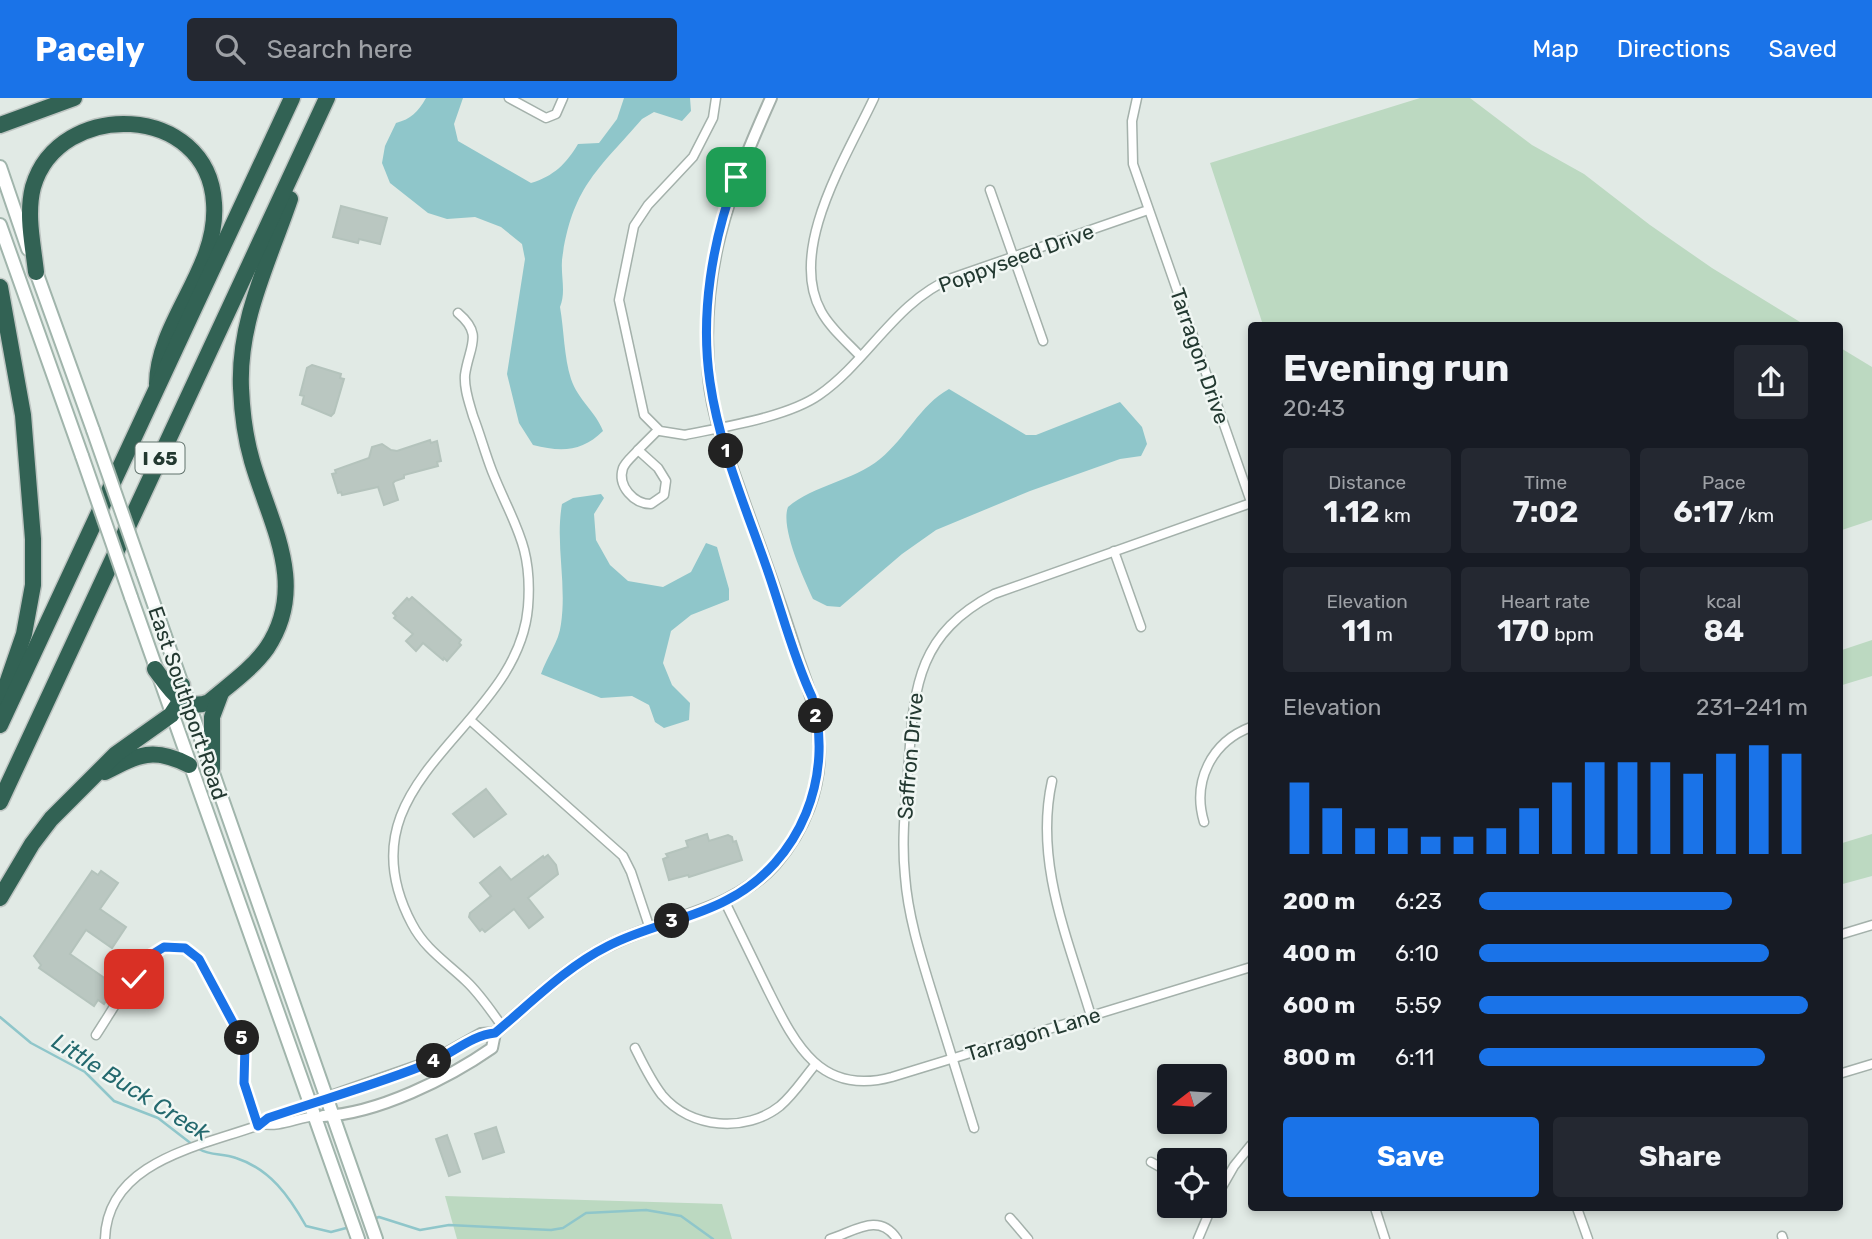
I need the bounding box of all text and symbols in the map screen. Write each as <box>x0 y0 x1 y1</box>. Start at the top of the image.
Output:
search box <box>187 18 677 81</box>
text: Pacely <box>35 30 145 69</box>
icon: search <box>211 30 249 68</box>
text: Search here <box>267 34 412 65</box>
text: Map <box>1532 35 1579 63</box>
text: Directions <box>1617 35 1730 63</box>
text: Saved <box>1768 35 1837 63</box>
pin <box>706 147 766 207</box>
icon: arrive <box>717 158 755 196</box>
street label: Poppyseed Drive <box>935 218 1097 298</box>
street label: Tarragon Drive <box>1165 285 1235 427</box>
text: Evening run <box>1283 345 1509 391</box>
button: share <box>1734 345 1808 419</box>
text: 20:43 <box>1283 394 1345 422</box>
pin: 1 <box>708 434 744 468</box>
text: 1 <box>721 439 730 462</box>
road number: I 65 <box>136 442 184 474</box>
text: Distance <box>1328 471 1406 494</box>
text: Time <box>1524 471 1567 494</box>
text: Pace <box>1702 471 1746 494</box>
text: 1.12 <box>1324 494 1379 530</box>
text: 7:02 <box>1513 494 1578 530</box>
text: 6:17 <box>1673 494 1734 530</box>
text: km <box>1379 504 1411 527</box>
text: /km <box>1734 504 1774 527</box>
text: Elevation <box>1326 590 1408 613</box>
text: Heart rate <box>1501 590 1590 613</box>
text: kcal <box>1706 590 1741 613</box>
street label: East Southport Road <box>143 603 233 803</box>
text: 11 <box>1341 613 1371 649</box>
text: 170 <box>1497 613 1550 649</box>
text: 84 <box>1703 613 1744 649</box>
text: m <box>1371 623 1393 646</box>
text: bpm <box>1550 623 1594 646</box>
street label: Saffron Drive <box>892 691 928 821</box>
text: Elevation <box>1283 693 1382 721</box>
text: 231–241 m <box>1696 693 1808 721</box>
pin: 2 <box>798 698 834 734</box>
text: 2 <box>809 704 822 727</box>
text: 200 m <box>1283 887 1355 915</box>
text: 6:23 <box>1395 887 1442 915</box>
pin: 3 <box>654 904 690 938</box>
text: 3 <box>665 909 678 932</box>
text: 400 m <box>1283 939 1356 967</box>
text: 6:10 <box>1395 939 1439 967</box>
pin <box>104 949 164 1009</box>
icon: check <box>115 960 153 998</box>
text: 600 m <box>1283 991 1355 1019</box>
text: 5:59 <box>1395 991 1442 1019</box>
street label: Tarragon Lane <box>963 1002 1103 1066</box>
pin: 5 <box>224 1020 260 1056</box>
text: 5 <box>235 1026 248 1049</box>
water label: Little Buck Creek <box>47 1027 216 1147</box>
text: 800 m <box>1283 1043 1356 1071</box>
text: 6:11 <box>1395 1043 1434 1071</box>
pin: 4 <box>416 1044 452 1079</box>
text: 4 <box>427 1049 440 1072</box>
north arrow <box>1157 1064 1227 1134</box>
map controls <box>1157 1064 1227 1218</box>
button: Save <box>1283 1117 1539 1197</box>
button: Share <box>1553 1117 1808 1197</box>
button: locate <box>1157 1148 1227 1218</box>

